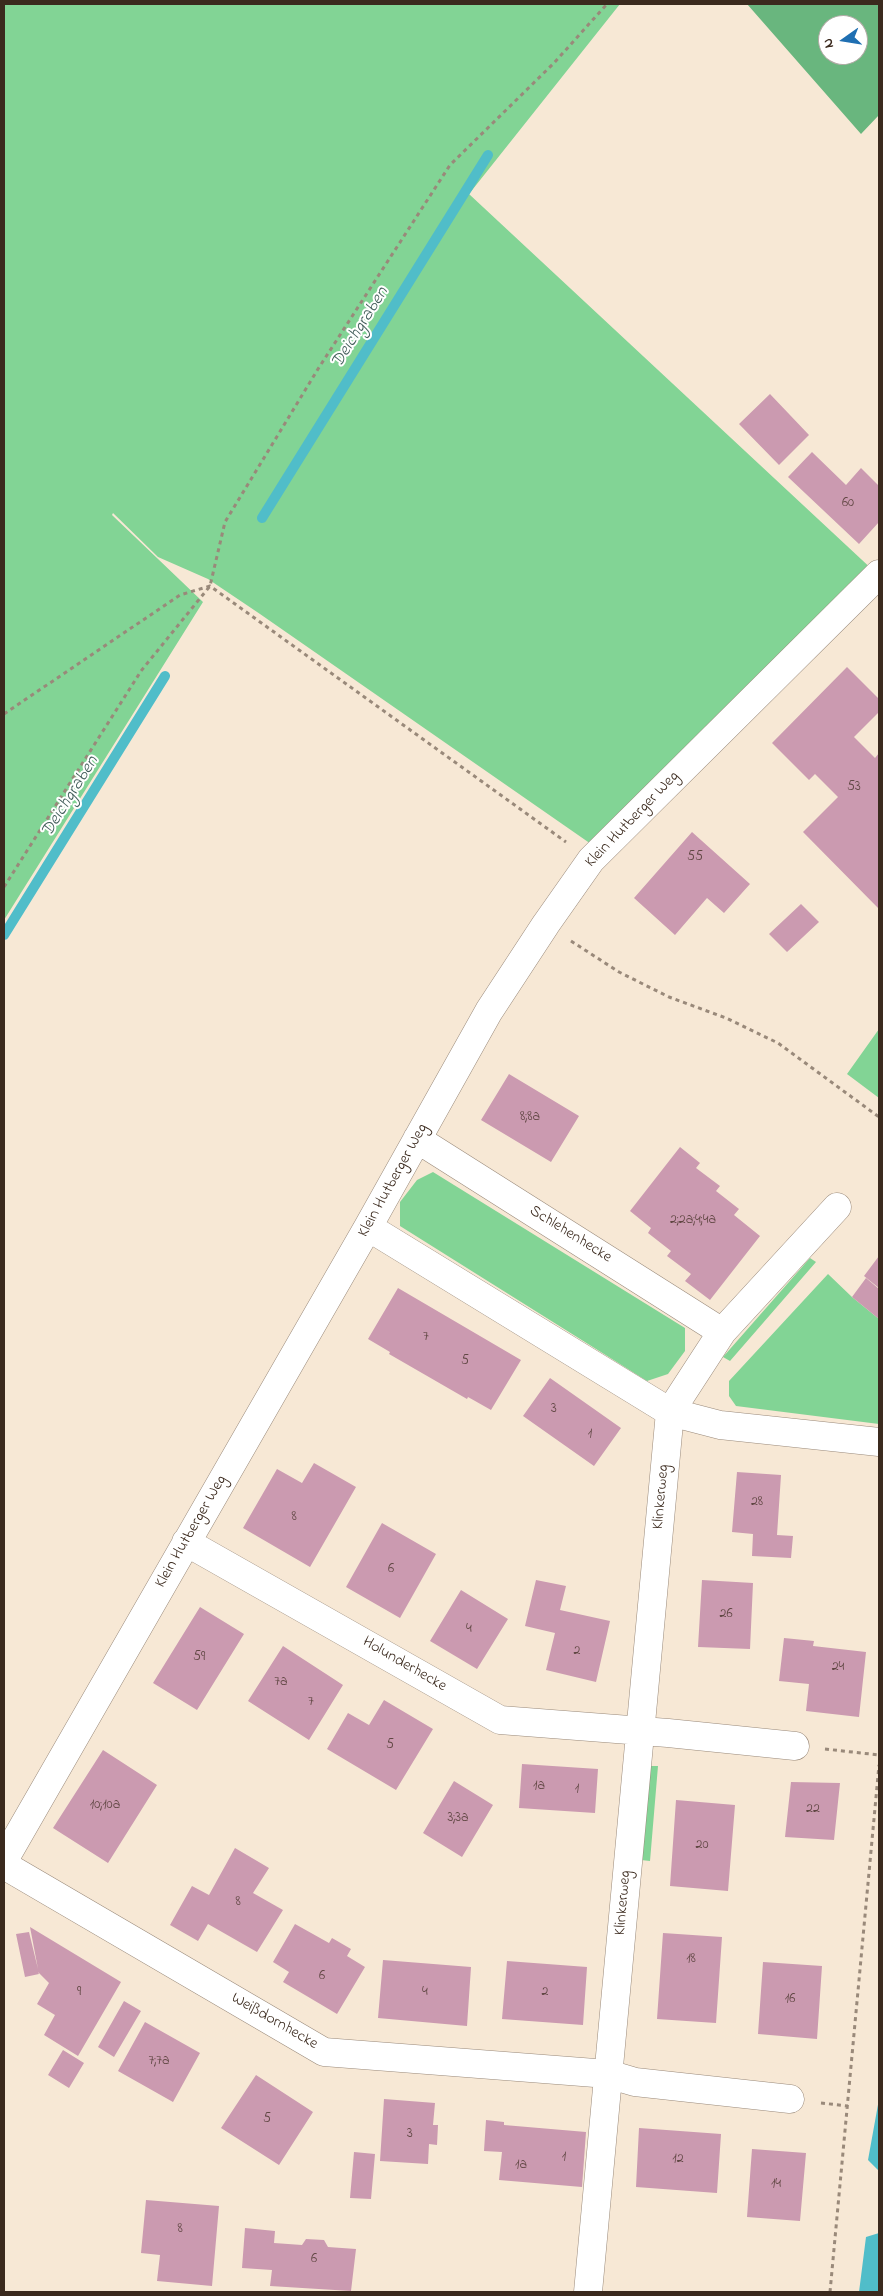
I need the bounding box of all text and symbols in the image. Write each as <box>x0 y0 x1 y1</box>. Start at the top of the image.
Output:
north arrow <box>818 15 868 65</box>
text: N <box>818 36 840 50</box>
water label: Deichgraben <box>328 284 394 372</box>
house number: 60 <box>842 496 854 512</box>
water label: Deichgraben <box>38 753 104 841</box>
street label: Klein Hutberger Weg <box>582 768 684 872</box>
house number: 53 <box>847 780 861 796</box>
house number: 55 <box>687 850 703 866</box>
house number: 8;8a <box>520 1110 540 1126</box>
street label: Klein Hutberger Weg <box>355 1121 433 1241</box>
street label: Schlehenhecke <box>525 1202 615 1268</box>
house number: 2;2a;4;4a <box>670 1213 716 1229</box>
house number: 7 <box>423 1330 429 1346</box>
house number: 5 <box>461 1354 469 1370</box>
house number: 3 <box>551 1402 557 1418</box>
house number: 1 <box>588 1427 592 1443</box>
street label: Klinkerweg <box>650 1464 674 1530</box>
street label: Klein Hutberger Weg <box>152 1472 232 1592</box>
house number: 28 <box>751 1495 763 1511</box>
house number: 8 <box>291 1510 297 1526</box>
house number: 6 <box>388 1562 394 1578</box>
house number: 26 <box>719 1607 733 1623</box>
house number: 4 <box>466 1622 472 1638</box>
street label: Holunderhecke <box>359 1633 449 1697</box>
house number: 2 <box>574 1644 580 1660</box>
house number: 59 <box>193 1650 205 1666</box>
house number: 24 <box>832 1660 844 1676</box>
house number: 7a <box>274 1675 288 1691</box>
house number: 7 <box>308 1695 314 1711</box>
house number: 5 <box>386 1738 394 1754</box>
house number: 1a <box>533 1779 545 1795</box>
house number: 1 <box>575 1782 579 1798</box>
house number: 10;10a <box>90 1798 120 1814</box>
house number: 22 <box>806 1802 820 1818</box>
house number: 3;3a <box>448 1811 468 1827</box>
house number: 20 <box>695 1838 709 1854</box>
street label: Klinkerweg <box>612 1870 636 1936</box>
house number: 8 <box>235 1895 241 1911</box>
house number: 18 <box>686 1952 696 1968</box>
house number: 6 <box>319 1969 325 1985</box>
house number: 9 <box>77 1985 81 2001</box>
house number: 4 <box>422 1985 428 2001</box>
house number: 2 <box>542 1985 548 2001</box>
street label: Weißdornhecke <box>227 1989 321 2055</box>
house number: 16 <box>785 1992 795 2008</box>
house number: 7;7a <box>149 2054 169 2070</box>
house number: 5 <box>263 2112 271 2128</box>
house number: 3 <box>407 2127 413 2143</box>
house number: 1 <box>562 2150 566 2166</box>
house number: 12 <box>672 2152 684 2168</box>
house number: 1a <box>515 2158 527 2174</box>
house number: 14 <box>771 2177 781 2193</box>
house number: 8 <box>177 2222 183 2238</box>
house number: 6 <box>311 2252 317 2268</box>

